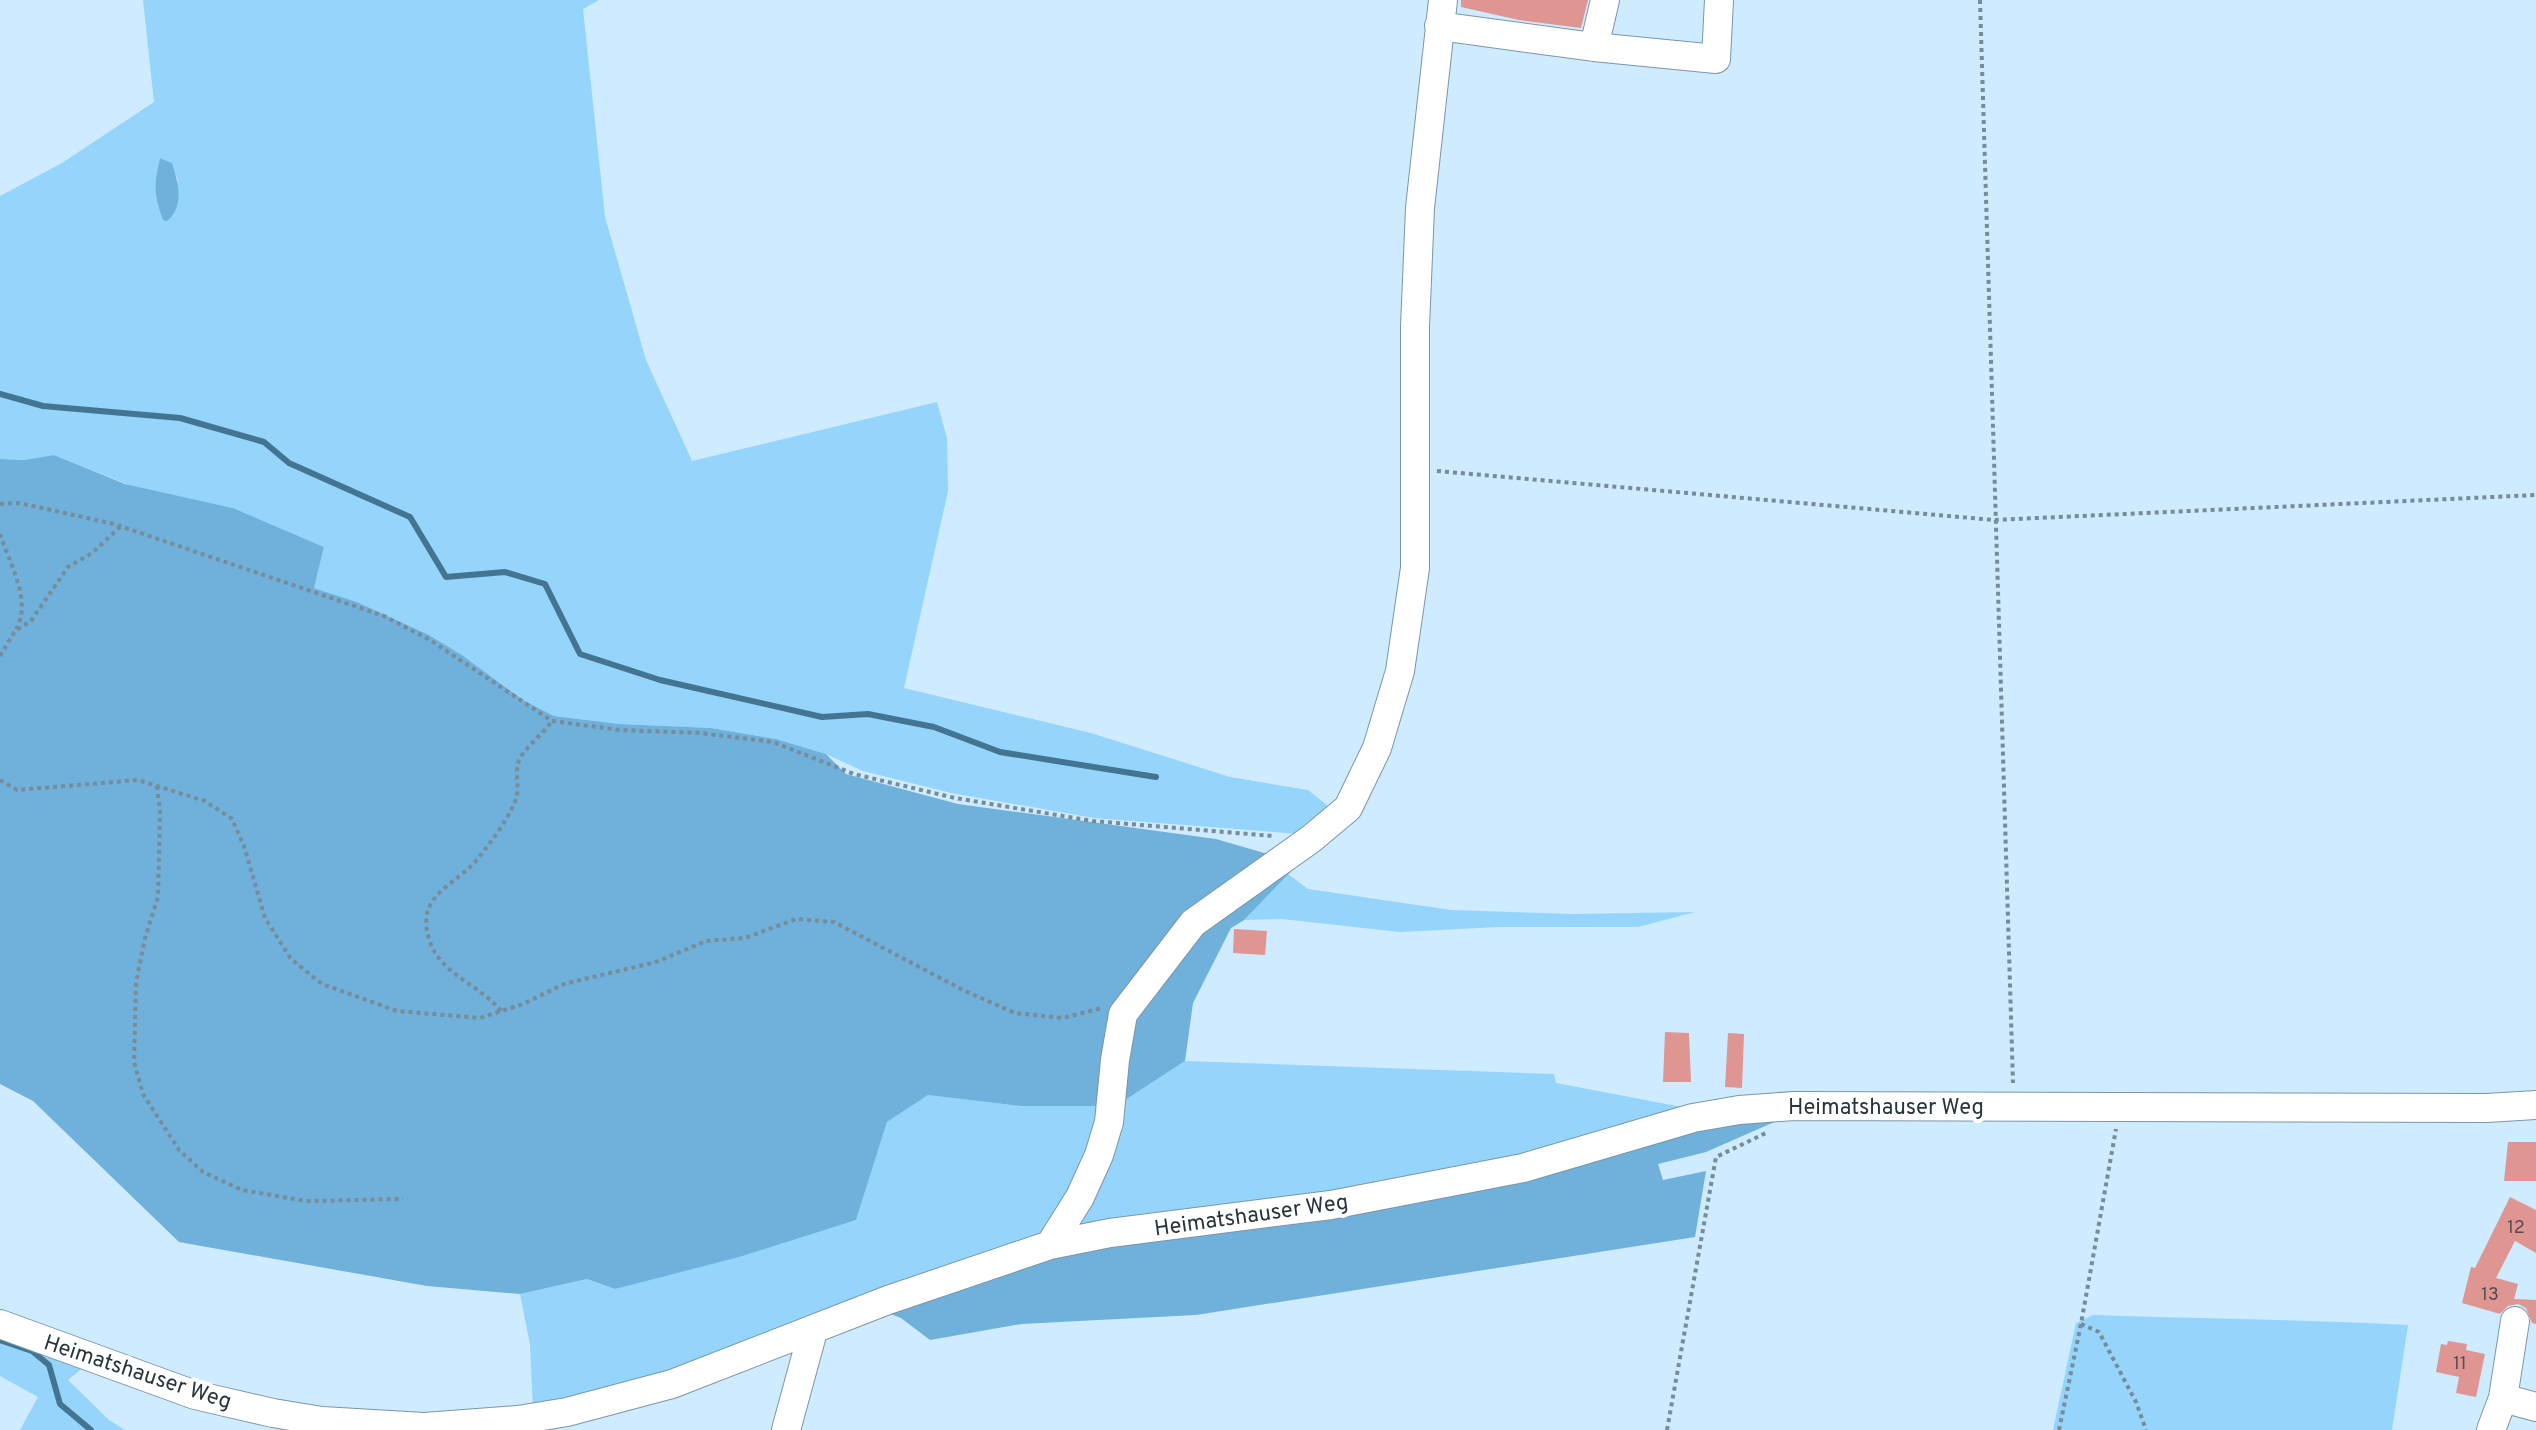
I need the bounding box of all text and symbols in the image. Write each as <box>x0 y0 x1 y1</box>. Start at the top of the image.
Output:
street label: Heimatshauser Weg <box>1788 1095 1984 1122</box>
street label: Heimatshauser Weg <box>1153 1189 1350 1243</box>
house number: 12 <box>2507 1217 2525 1240</box>
house number: 13 <box>2481 1284 2499 1307</box>
street label: Heimatshauser Weg <box>40 1330 235 1416</box>
house number: 11 <box>2453 1353 2467 1376</box>

